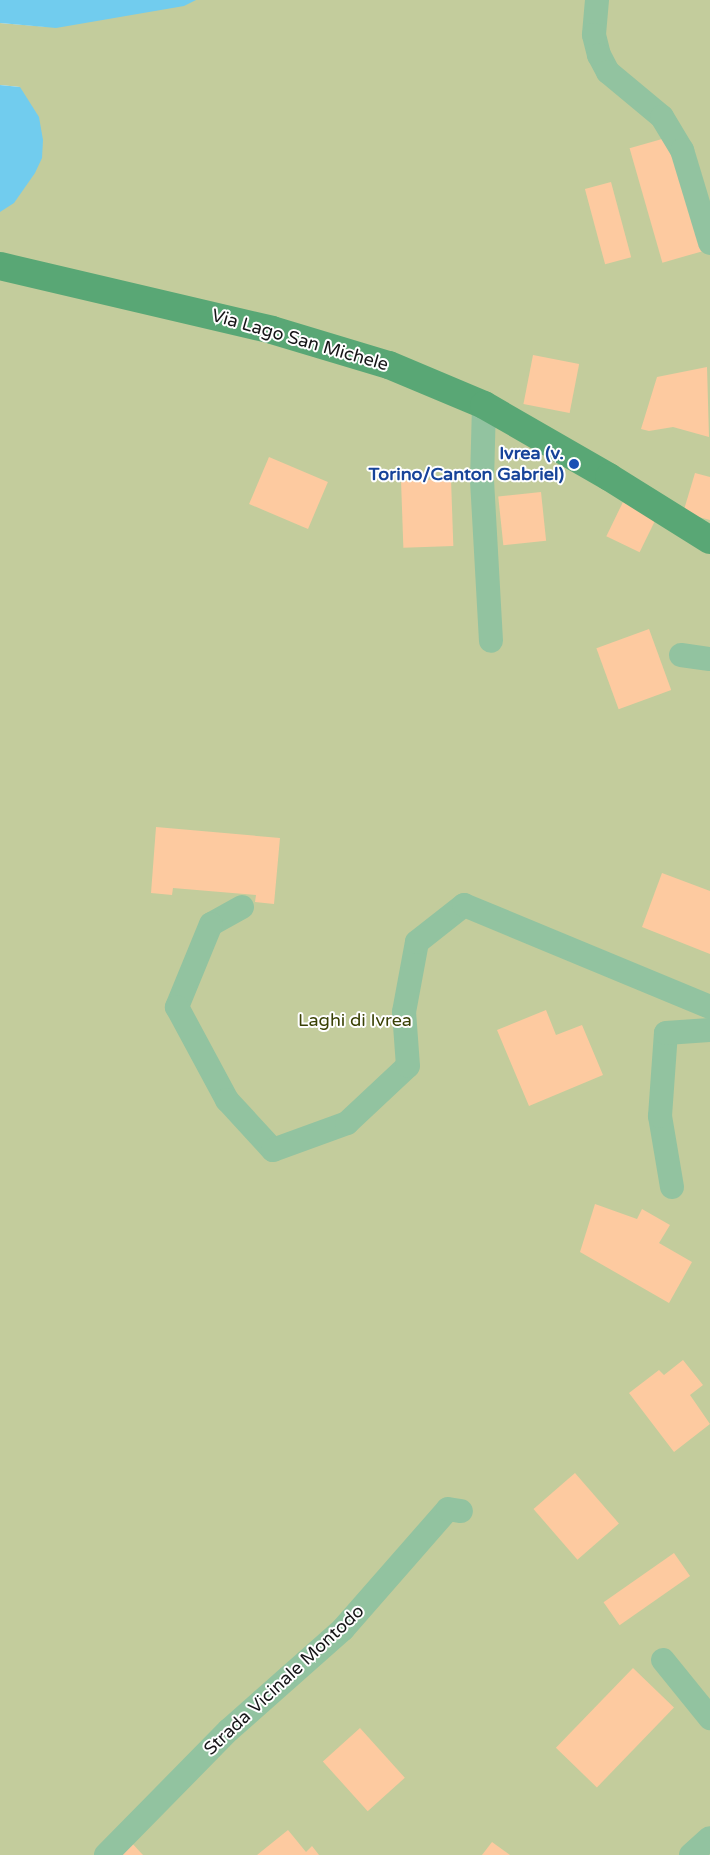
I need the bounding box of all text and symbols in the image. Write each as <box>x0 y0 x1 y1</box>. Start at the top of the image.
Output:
street label: Via Lago San Michele <box>209 304 391 376</box>
place label: Ivrea (v. Torino/Canton Gabriel) <box>369 443 564 486</box>
marker: Ivrea (v. Torino/Canton Gabriel) <box>568 458 580 470</box>
park label: Laghi di Ivrea <box>298 1009 412 1031</box>
street label: Strada Vicinale Montodo <box>200 1600 368 1760</box>

